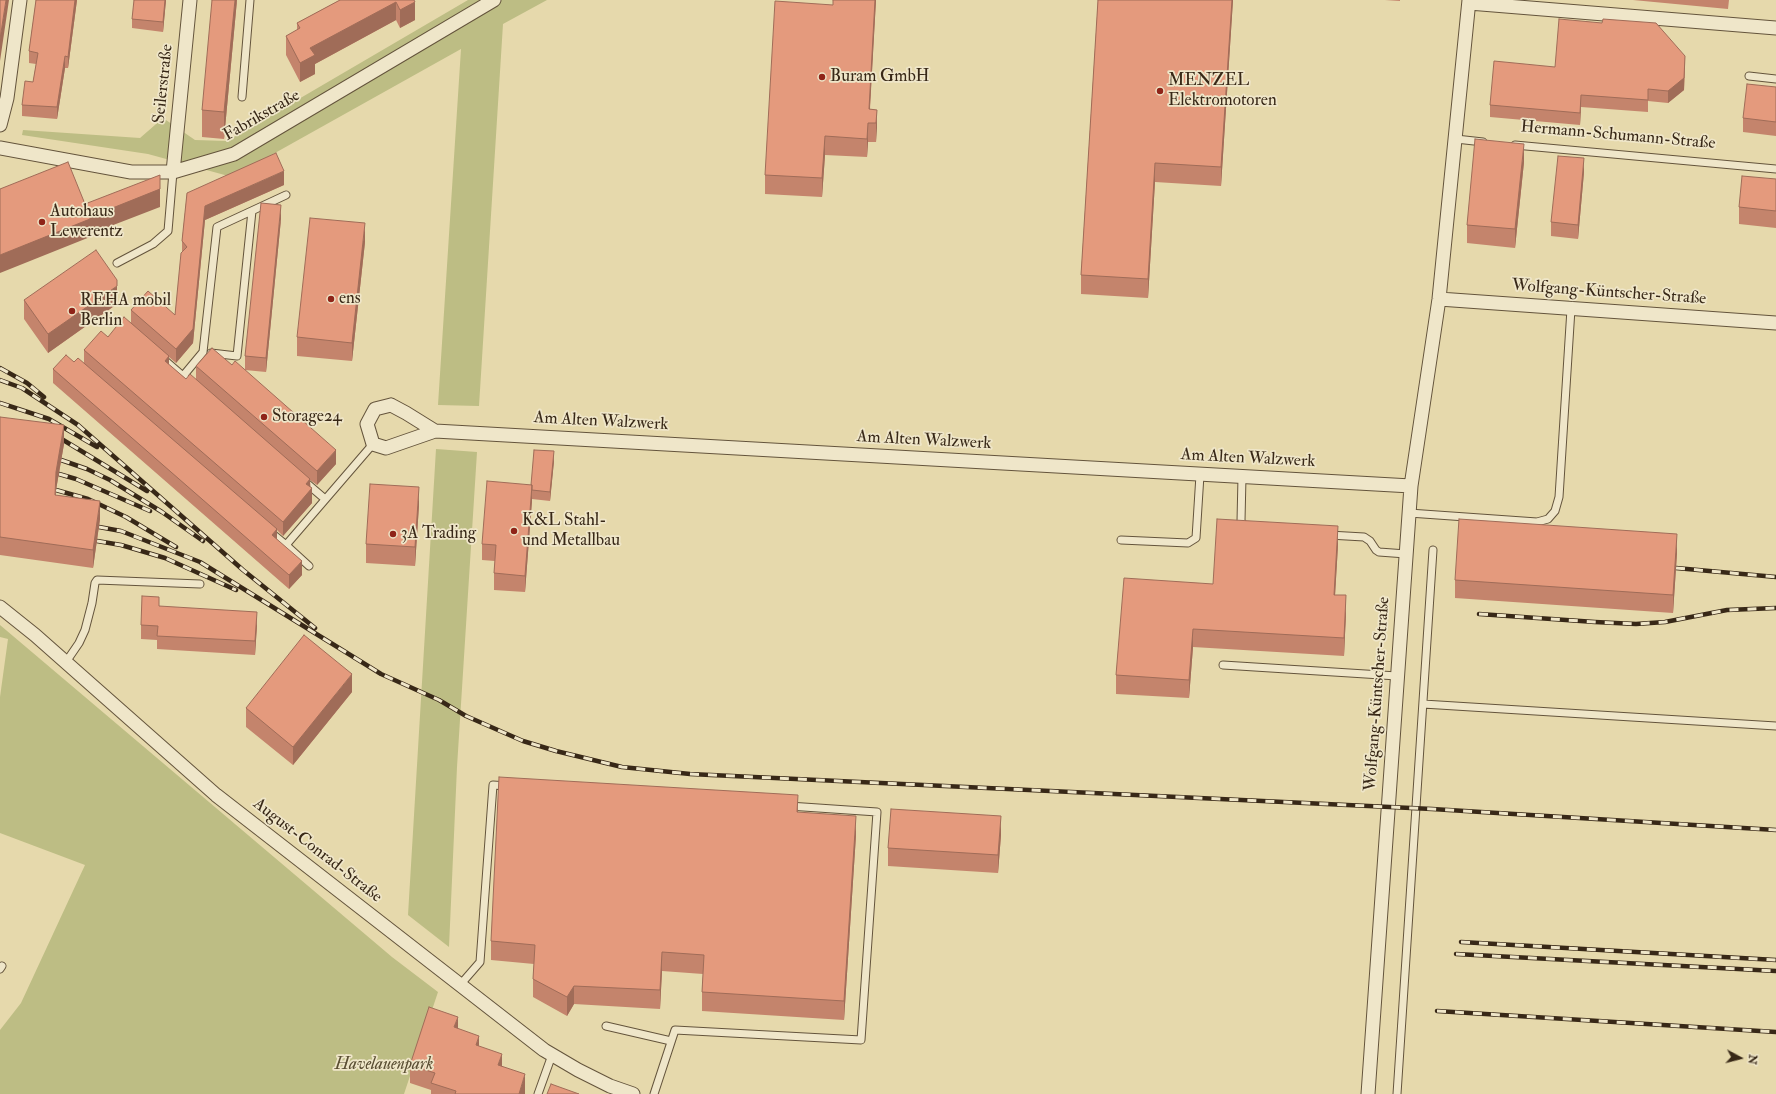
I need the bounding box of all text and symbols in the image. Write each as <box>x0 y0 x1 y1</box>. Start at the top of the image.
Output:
street label: Seilerstraße <box>150 43 178 125</box>
place label: Buram GmbH <box>830 67 929 87</box>
place label: MENZEL Elektromotoren <box>1168 71 1277 111</box>
marker: Buram GmbH <box>817 72 827 82</box>
street label: Fabrikstraße <box>220 86 304 146</box>
marker: MENZEL Elektromotoren <box>1155 86 1165 96</box>
street label: Hermann-Schumann-Straße <box>1520 117 1716 155</box>
place label: Autohaus Lewerentz <box>50 202 123 242</box>
marker: Autohaus Lewerentz <box>37 217 47 227</box>
street label: Wolfgang-Küntscher-Straße <box>1511 276 1707 310</box>
place label: ens <box>339 289 361 309</box>
place label: REHA mobil Berlin <box>80 291 171 331</box>
marker: ens <box>326 294 336 304</box>
marker: REHA mobil Berlin <box>67 306 77 316</box>
place label: Storage24 <box>272 407 342 427</box>
street label: Am Alten Walzwerk <box>533 408 669 436</box>
marker: Storage24 <box>259 412 269 422</box>
street label: Am Alten Walzwerk <box>856 427 992 455</box>
street label: Am Alten Walzwerk <box>1180 445 1316 473</box>
place label: K&L Stahl- und Metallbau <box>522 511 620 551</box>
place label: 3A Trading <box>401 524 476 544</box>
marker: K&L Stahl- und Metallbau <box>509 526 519 536</box>
marker: 3A Trading <box>388 529 398 539</box>
street label: Wolfgang-Küntscher-Straße <box>1361 596 1395 792</box>
street label: August-Conrad-Straße <box>248 794 386 908</box>
north arrow <box>1720 1038 1760 1078</box>
text: N <box>1745 1054 1759 1065</box>
park label: Havelauenpark <box>335 1055 433 1075</box>

